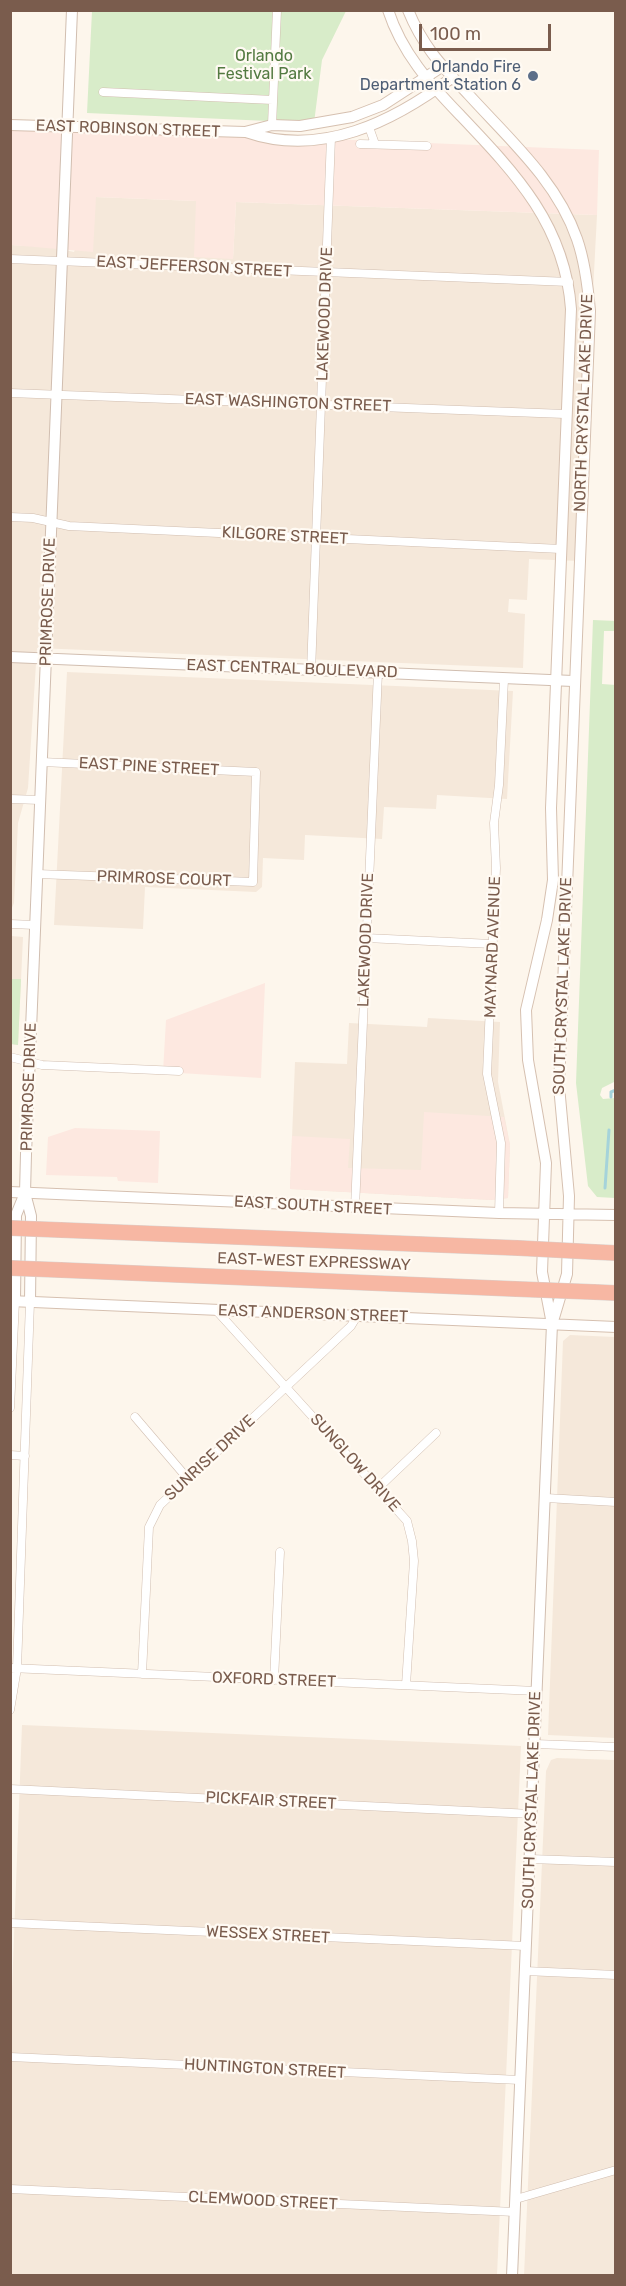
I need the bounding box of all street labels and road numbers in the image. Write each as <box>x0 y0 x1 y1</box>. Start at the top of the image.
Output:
street label: EAST ROBINSON STREET <box>35 116 221 142</box>
street label: LAKEWOOD DRIVE <box>313 247 337 381</box>
street label: EAST JEFFERSON STREET <box>96 252 292 282</box>
street label: NORTH CRYSTAL LAKE DRIVE <box>571 294 597 512</box>
street label: EAST WASHINGTON STREET <box>184 390 392 416</box>
street label: KILGORE STREET <box>221 523 349 549</box>
street label: PRIMROSE DRIVE <box>36 537 60 667</box>
street label: EAST CENTRAL BOULEVARD <box>186 656 398 682</box>
street label: EAST PINE STREET <box>78 754 220 780</box>
street label: PRIMROSE COURT <box>96 867 232 891</box>
street label: LAKEWOOD DRIVE <box>354 873 378 1007</box>
street label: MAYNARD AVENUE <box>481 876 505 1018</box>
street label: SOUTH CRYSTAL LAKE DRIVE <box>550 877 576 1095</box>
street label: PRIMROSE DRIVE <box>17 1022 41 1152</box>
street label: EAST SOUTH STREET <box>234 1192 392 1220</box>
street label: EAST-WEST EXPRESSWAY <box>217 1249 411 1275</box>
street label: EAST ANDERSON STREET <box>218 1301 408 1327</box>
street label: SUNGLOW DRIVE <box>306 1410 404 1516</box>
street label: SUNRISE DRIVE <box>161 1411 259 1505</box>
street label: OXFORD STREET <box>212 1668 336 1692</box>
street label: SOUTH CRYSTAL LAKE DRIVE <box>519 1691 545 1909</box>
street label: PICKFAIR STREET <box>205 1788 337 1814</box>
street label: WESSEX STREET <box>205 1922 331 1948</box>
street label: HUNTINGTON STREET <box>183 2055 347 2083</box>
street label: CLEMWOOD STREET <box>188 2187 338 2215</box>

